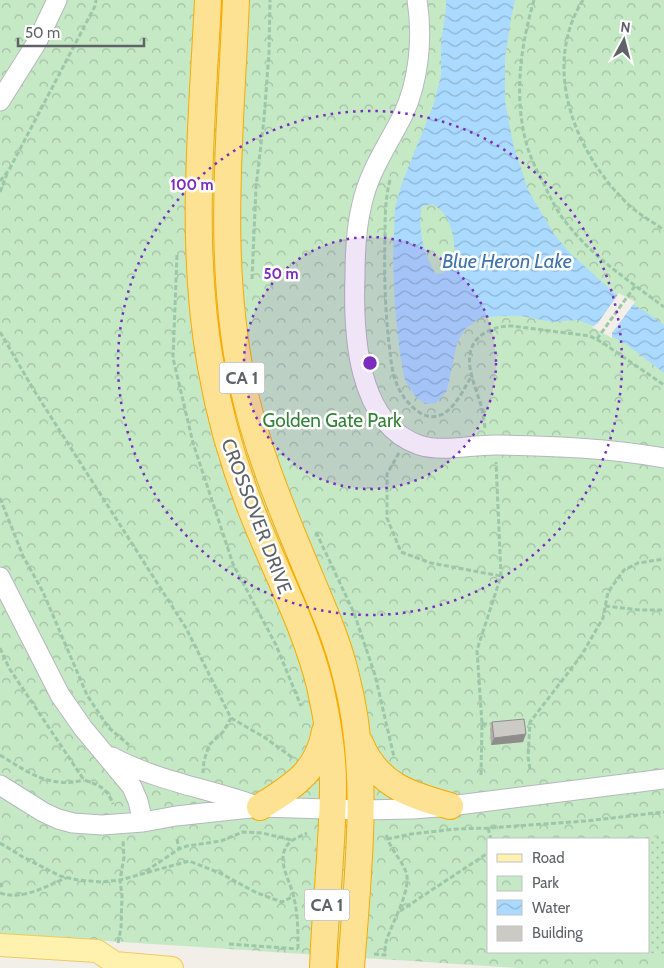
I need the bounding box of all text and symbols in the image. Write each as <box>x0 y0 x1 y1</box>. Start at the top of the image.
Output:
scale bar <box>18 15 144 47</box>
north arrow <box>599 15 649 65</box>
text: N <box>620 18 632 37</box>
text: 50 m <box>25 24 60 42</box>
text: 100 m <box>170 176 214 194</box>
water label: Blue Heron Lake <box>442 249 572 273</box>
text: 50 m <box>263 265 299 283</box>
centre of rings <box>361 354 379 372</box>
road number: CA 1 <box>220 362 264 393</box>
park label: Golden Gate Park <box>263 409 402 432</box>
street label: CROSSOVER DRIVE <box>216 435 297 597</box>
legend <box>487 838 649 953</box>
text: Road <box>532 849 565 867</box>
text: Park <box>532 874 559 892</box>
road number: CA 1 <box>304 890 350 920</box>
text: Water <box>532 899 570 917</box>
text: Building <box>532 924 583 942</box>

